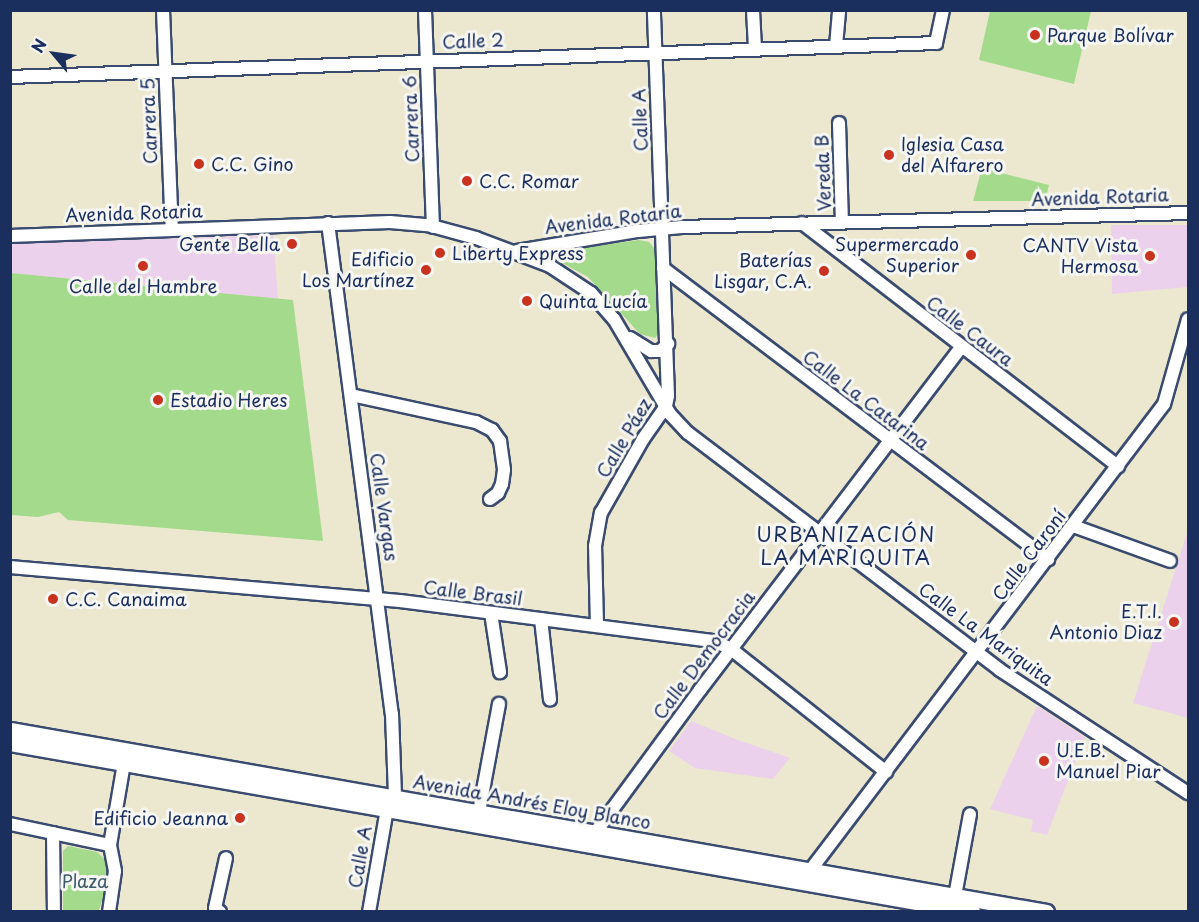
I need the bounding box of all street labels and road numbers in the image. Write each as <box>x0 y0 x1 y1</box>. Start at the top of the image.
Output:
street label: Calle 2 <box>441 29 505 53</box>
street label: Carrera 6 <box>399 75 423 163</box>
street label: Carrera 5 <box>137 78 161 164</box>
street label: Calle A <box>628 88 652 152</box>
street label: Vereda B <box>811 134 835 212</box>
street label: Avenida Rotaria <box>1030 184 1170 210</box>
street label: Avenida Rotaria <box>64 200 204 226</box>
street label: Avenida Rotaria <box>543 200 683 238</box>
street label: Calle Caura <box>922 291 1018 371</box>
street label: Calle La Catarina <box>798 345 934 455</box>
street label: Calle Páez <box>592 394 656 482</box>
street label: Calle Vargas <box>366 451 402 563</box>
street label: Calle Caroní <box>988 506 1070 604</box>
street label: Calle Brasil <box>422 576 524 610</box>
street label: Calle La Mariquita <box>914 578 1058 690</box>
street label: Calle Democracia <box>649 587 759 723</box>
street label: Avenida Andrés Eloy Blanco <box>410 770 654 834</box>
street label: Calle A <box>344 824 376 890</box>

